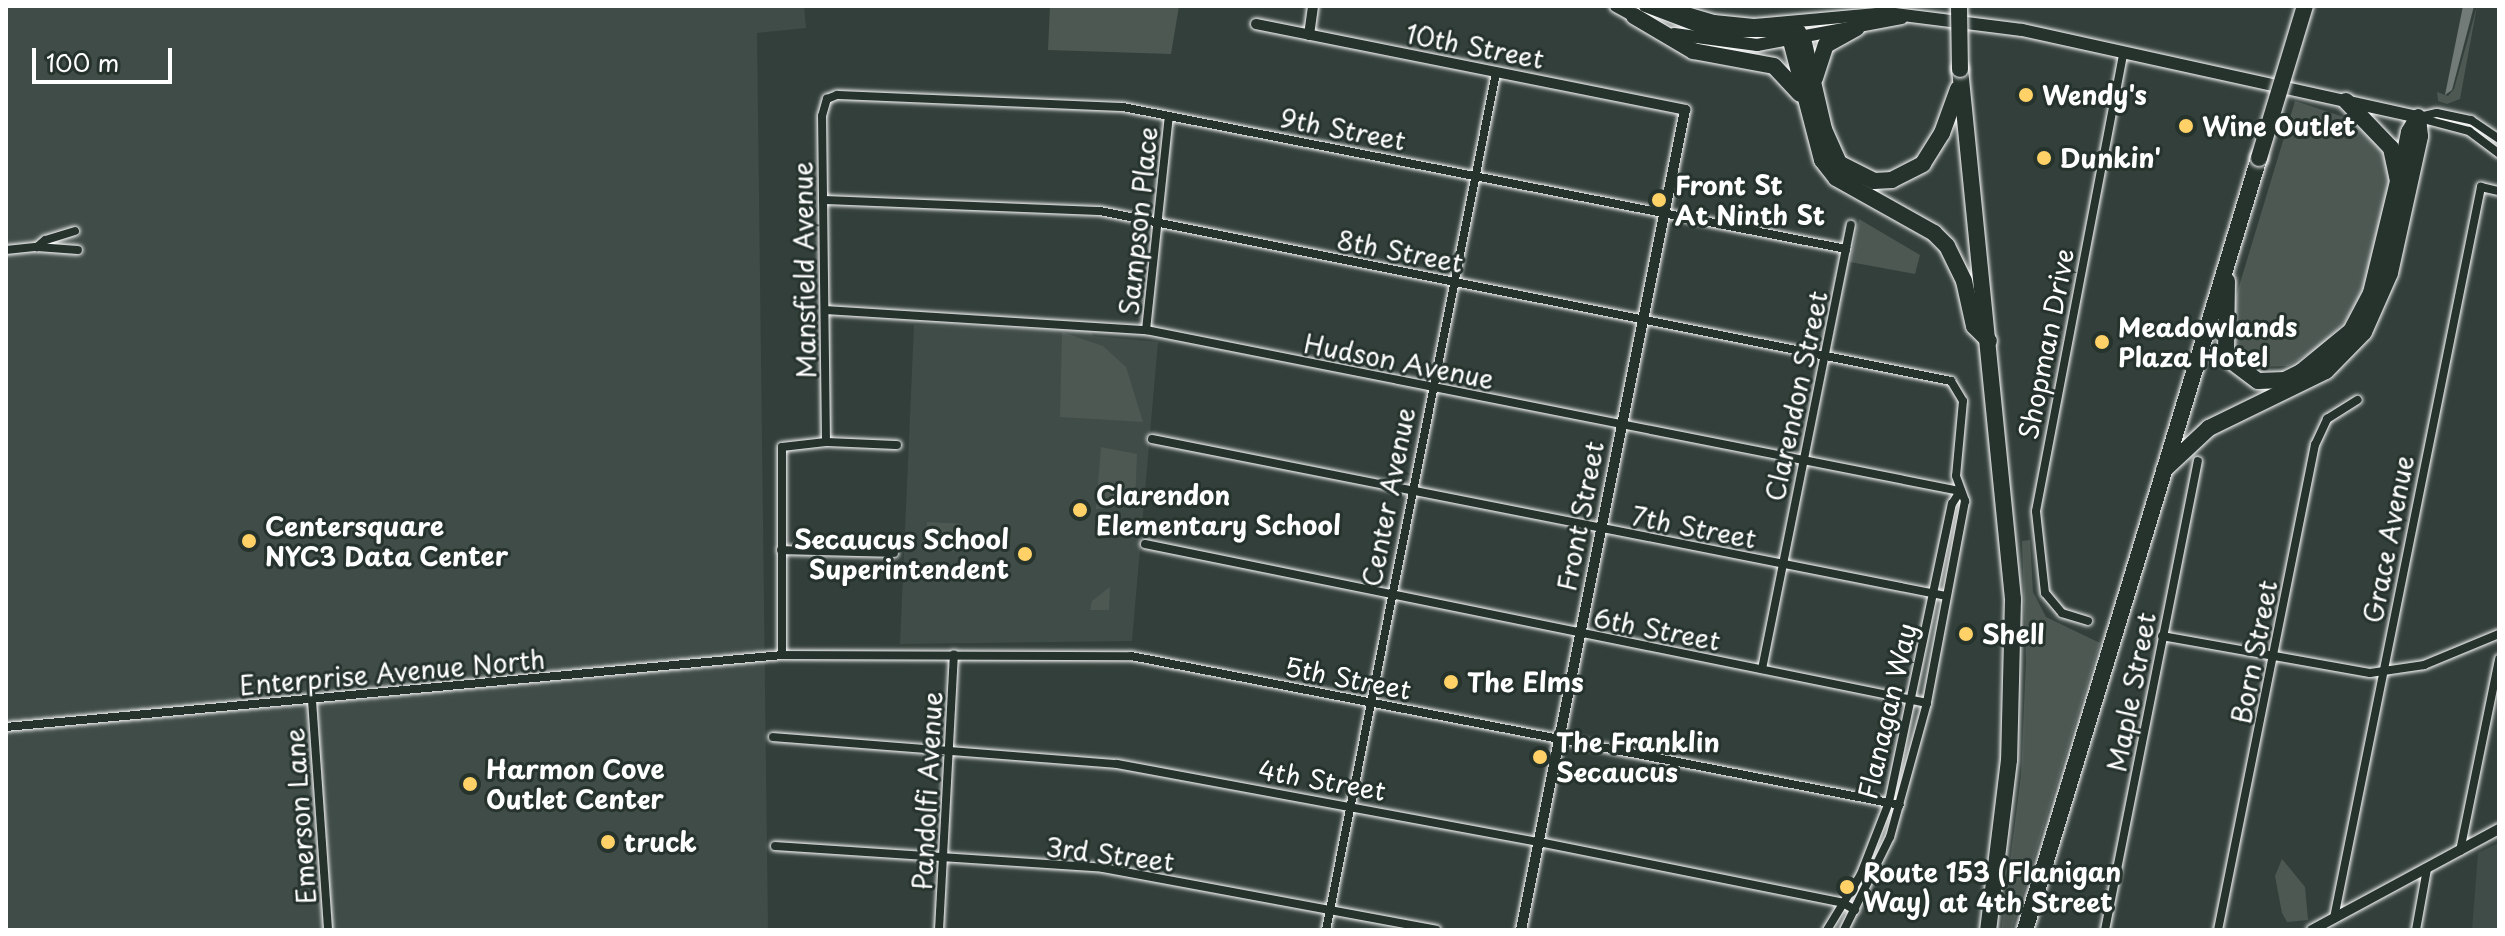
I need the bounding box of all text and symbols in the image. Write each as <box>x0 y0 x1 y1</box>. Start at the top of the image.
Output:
street label: 10th Street <box>1403 17 1547 75</box>
scale bar <box>36 32 176 82</box>
text: 100 m <box>46 44 119 80</box>
place label: Wendy's <box>2042 79 2147 111</box>
marker: Wendy's <box>2017 86 2035 104</box>
street label: 9th Street <box>1278 102 1408 156</box>
place label: Wine Outlet <box>2202 110 2360 142</box>
marker: Wine Outlet <box>2177 117 2195 135</box>
street label: Sampson Place <box>1113 125 1163 317</box>
place label: Dunkin' <box>2060 142 2161 174</box>
marker: Dunkin' <box>2035 149 2053 167</box>
street label: Mansfield Avenue <box>787 161 821 379</box>
place label: Front St At Ninth St <box>1675 169 1825 230</box>
marker: Front St At Ninth St <box>1650 191 1668 209</box>
street label: 8th Street <box>1334 223 1466 279</box>
street label: Shopman Drive <box>2012 246 2080 442</box>
street label: Clarendon Street <box>1758 288 1834 504</box>
place label: Meadowlands Plaza Hotel <box>2118 311 2297 372</box>
street label: Hudson Avenue <box>1303 328 1495 394</box>
marker: Meadowlands Plaza Hotel <box>2093 333 2111 351</box>
street label: Center Avenue <box>1355 404 1421 590</box>
street label: Front Street <box>1550 438 1610 594</box>
street label: Grace Avenue <box>2356 451 2420 627</box>
place label: Clarendon Elementary School <box>1096 479 1341 540</box>
street label: 7th Street <box>1629 500 1759 554</box>
marker: Clarendon Elementary School <box>1071 501 1089 519</box>
place label: Centersquare NYC3 Data Center <box>265 510 513 572</box>
place label: Secaucus School Superintendent <box>793 523 1009 584</box>
marker: Centersquare NYC3 Data Center <box>240 532 258 550</box>
marker: Secaucus School Superintendent <box>1016 545 1034 563</box>
street label: Born Street <box>2225 577 2283 727</box>
street label: 6th Street <box>1590 601 1724 657</box>
street label: Maple Street <box>2100 609 2162 775</box>
place label: Shell <box>1982 618 2045 650</box>
street label: Flanagan Way <box>1851 619 1923 803</box>
marker: Shell <box>1957 625 1975 643</box>
street label: Enterprise Avenue North <box>238 643 546 701</box>
street label: 5th Street <box>1282 650 1414 706</box>
place label: The Elms <box>1467 666 1584 698</box>
marker: The Elms <box>1442 673 1460 691</box>
street label: Pandolfi Avenue <box>906 690 948 892</box>
place label: The Franklin Secaucus <box>1556 726 1723 788</box>
street label: Emerson Lane <box>278 727 322 905</box>
marker: The Franklin Secaucus <box>1531 748 1549 766</box>
place label: Harmon Cove Outlet Center <box>486 753 668 814</box>
street label: 4th Street <box>1256 753 1388 807</box>
marker: Harmon Cove Outlet Center <box>461 775 479 793</box>
place label: truck <box>624 826 697 858</box>
street label: 3rd Street <box>1043 831 1177 877</box>
marker: truck <box>599 833 617 851</box>
place label: Route 153 (Flanigan Way) at 4th Street <box>1863 856 2124 918</box>
marker: Route 153 (Flanigan Way) at 4th Street <box>1838 878 1856 896</box>

